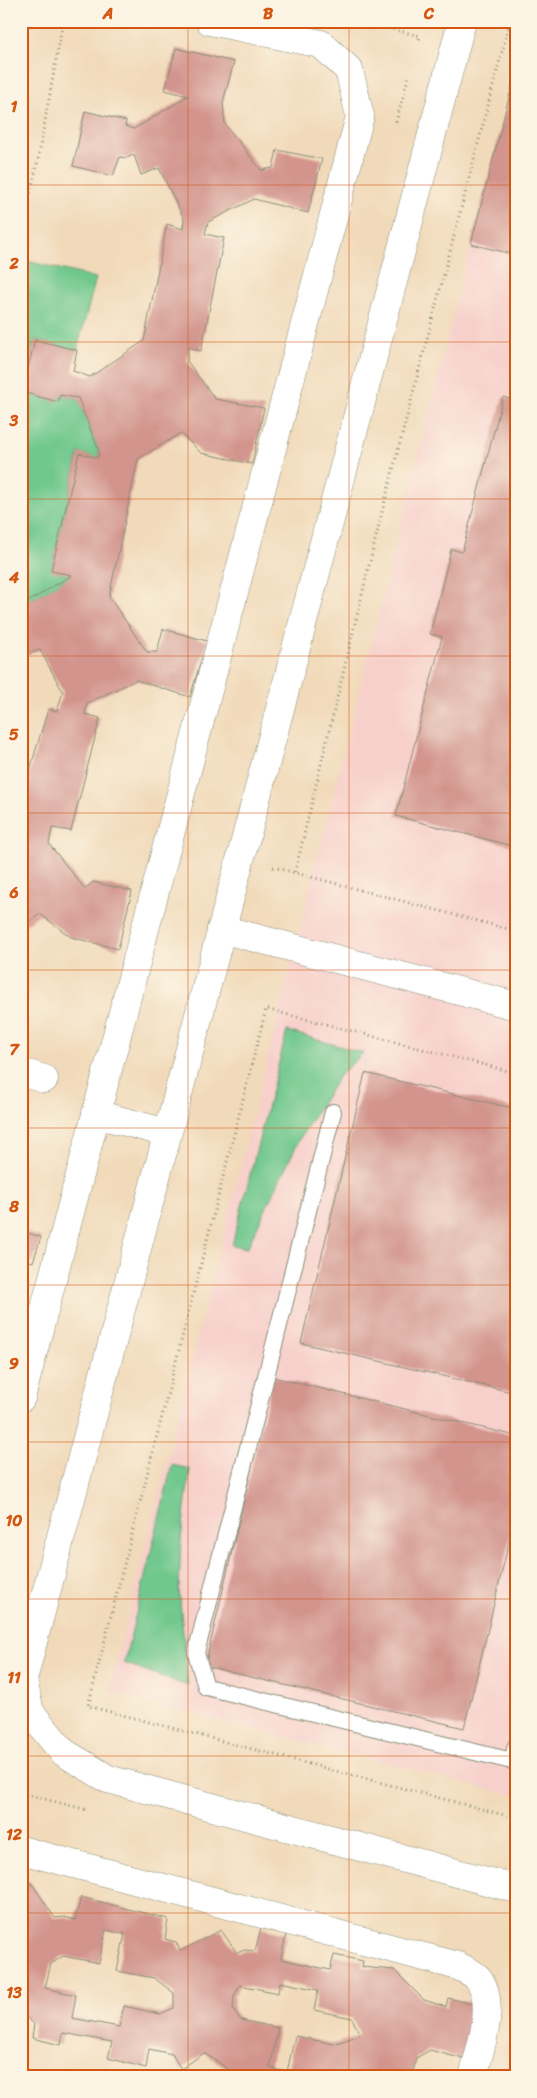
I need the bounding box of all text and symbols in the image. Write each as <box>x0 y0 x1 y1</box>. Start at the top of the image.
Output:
text: A <box>102 0 113 28</box>
text: B <box>263 0 274 28</box>
text: C <box>423 0 435 28</box>
text: 1 <box>11 92 18 121</box>
text: 2 <box>8 249 19 278</box>
text: 3 <box>9 406 19 435</box>
text: 4 <box>8 563 19 592</box>
text: 5 <box>9 720 19 749</box>
text: 6 <box>8 878 19 907</box>
text: 7 <box>9 1035 20 1064</box>
text: 8 <box>8 1192 19 1221</box>
text: 9 <box>9 1349 19 1378</box>
text: 10 <box>6 1506 22 1535</box>
text: 11 <box>7 1663 21 1692</box>
text: 12 <box>6 1820 23 1849</box>
text: 13 <box>6 1978 22 2007</box>

